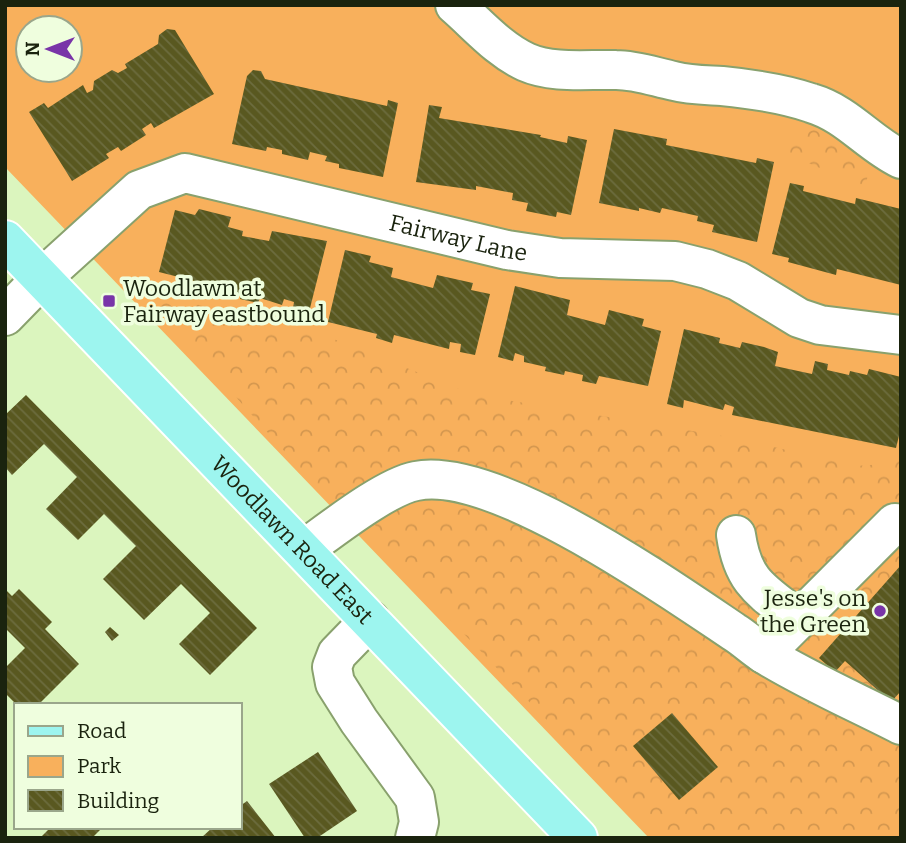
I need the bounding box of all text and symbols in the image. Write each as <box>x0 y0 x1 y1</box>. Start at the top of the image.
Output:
north arrow <box>14 14 84 84</box>
text: N <box>21 41 44 56</box>
street label: Fairway Lane <box>387 208 529 267</box>
place label: Woodlawn at Fairway eastbound <box>123 274 325 328</box>
marker: Woodlawn at Fairway eastbound <box>101 293 117 309</box>
street label: Woodlawn Road East <box>205 450 379 630</box>
place label: Jesse's on the Green <box>760 584 866 638</box>
marker: Jesse's on the Green <box>872 603 888 619</box>
legend <box>14 703 242 829</box>
text: Road <box>77 718 126 744</box>
text: Park <box>77 753 121 779</box>
text: Building <box>77 788 160 814</box>

